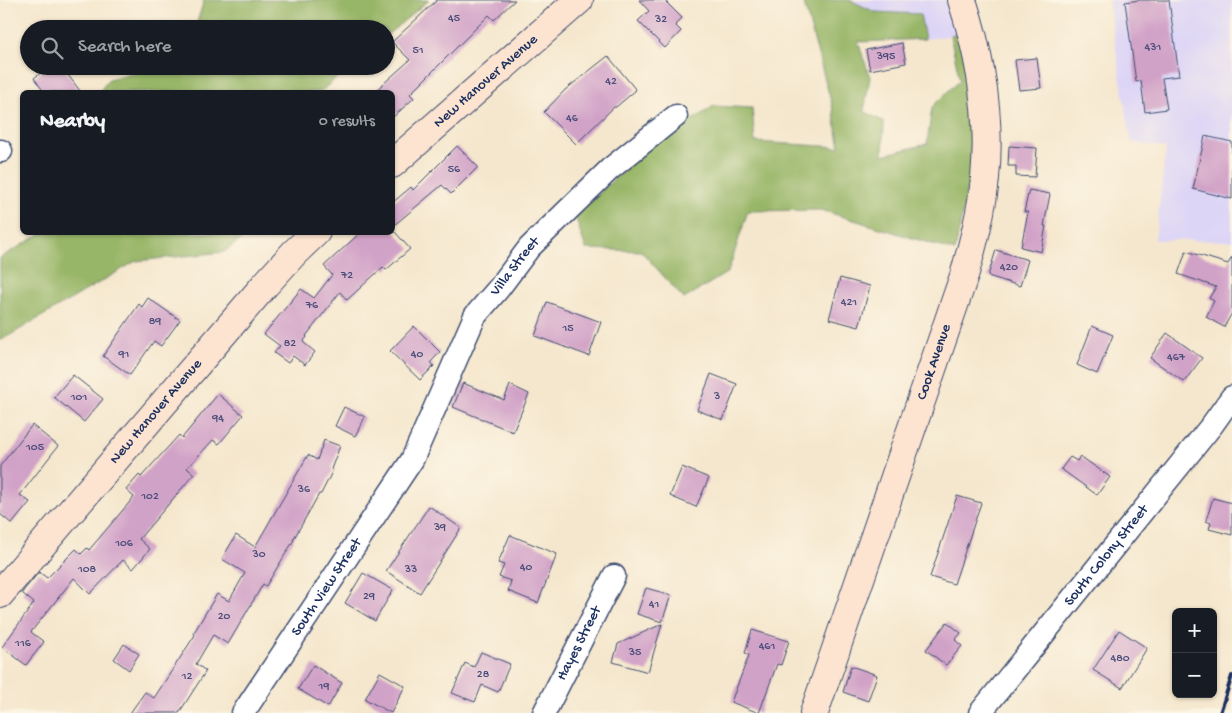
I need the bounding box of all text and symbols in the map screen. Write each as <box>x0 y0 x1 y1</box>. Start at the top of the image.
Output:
house number: 45 <box>448 12 460 26</box>
house number: 32 <box>654 13 667 27</box>
search box <box>20 20 395 75</box>
street label: New Hanover Avenue <box>430 31 542 132</box>
icon: search <box>38 34 66 62</box>
text: Search here <box>78 36 172 59</box>
house number: 431 <box>1145 41 1162 55</box>
house number: 51 <box>412 44 424 58</box>
house number: 395 <box>876 50 895 64</box>
house number: 42 <box>605 75 617 89</box>
text: Nearby <box>40 110 105 135</box>
house number: 46 <box>566 112 579 126</box>
text: 0 results <box>319 113 375 132</box>
house number: 56 <box>448 163 461 177</box>
street label: Villa Street <box>486 232 545 301</box>
house number: 420 <box>1000 261 1018 275</box>
house number: 72 <box>340 269 353 283</box>
house number: 421 <box>841 296 857 310</box>
house number: 76 <box>305 299 319 313</box>
house number: 89 <box>149 315 161 329</box>
house number: 15 <box>561 322 574 336</box>
street label: Cook Avenue <box>913 322 956 402</box>
house number: 82 <box>284 337 296 351</box>
house number: 91 <box>118 348 130 362</box>
house number: 40 <box>411 348 423 362</box>
house number: 467 <box>1167 351 1186 365</box>
street label: New Hanover Avenue <box>106 355 206 468</box>
house number: 3 <box>713 390 720 404</box>
house number: 101 <box>70 391 87 405</box>
house number: 94 <box>211 412 224 426</box>
house number: 105 <box>25 441 44 455</box>
house number: 36 <box>297 483 311 497</box>
house number: 102 <box>140 490 159 504</box>
street label: South Colony Street <box>1061 500 1154 610</box>
house number: 39 <box>433 521 446 535</box>
street label: South View Street <box>288 533 367 640</box>
house number: 106 <box>114 537 134 551</box>
house number: 30 <box>251 548 266 562</box>
house number: 40 <box>520 561 532 575</box>
house number: 108 <box>77 563 97 577</box>
house number: 33 <box>404 563 417 577</box>
house number: 29 <box>363 590 375 604</box>
house number: 41 <box>649 598 659 612</box>
street label: Hayes Street <box>553 602 607 684</box>
map controls <box>1172 608 1217 698</box>
button: + <box>1172 608 1217 653</box>
house number: 20 <box>218 610 231 624</box>
house number: 116 <box>14 637 32 651</box>
house number: 461 <box>759 640 775 654</box>
house number: 35 <box>628 646 641 660</box>
house number: 480 <box>1110 652 1130 666</box>
button: − <box>1172 653 1217 698</box>
house number: 28 <box>477 668 490 682</box>
house number: 12 <box>181 670 192 684</box>
house number: 19 <box>318 680 329 694</box>

